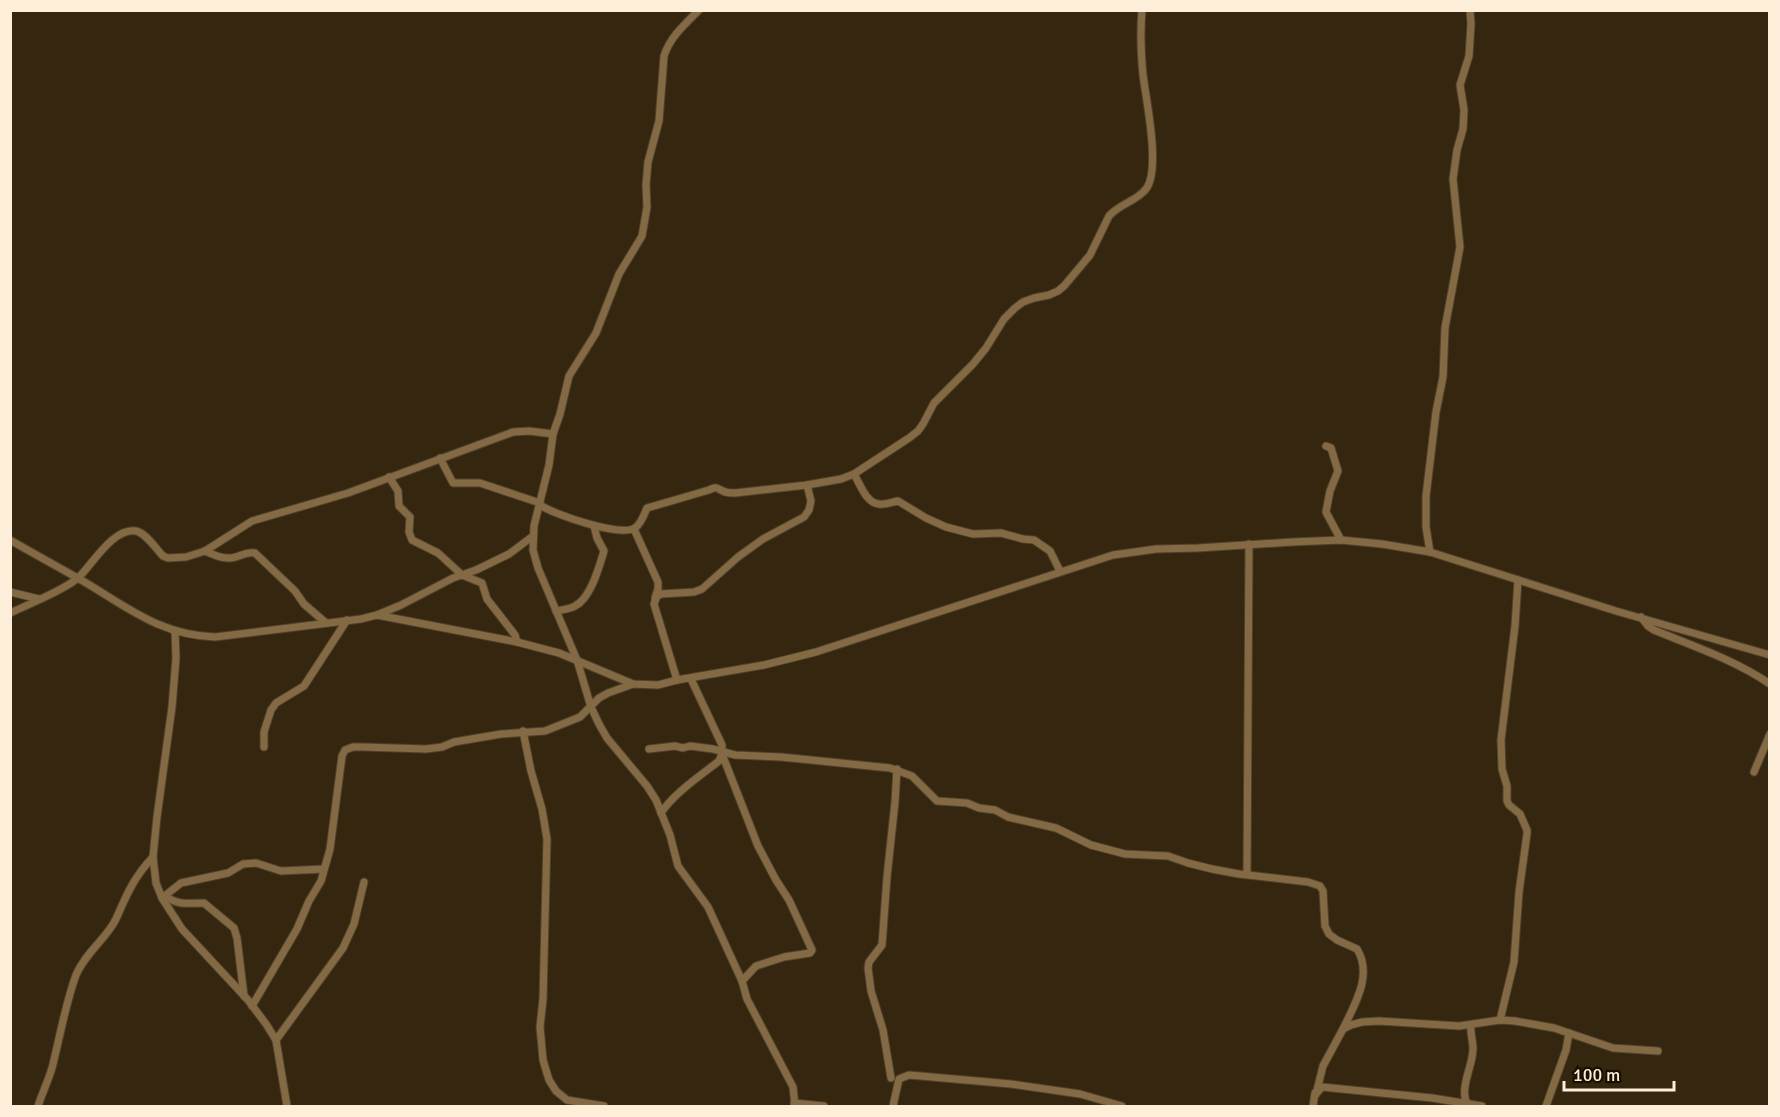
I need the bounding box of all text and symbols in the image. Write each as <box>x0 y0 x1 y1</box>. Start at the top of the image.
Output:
scale bar <box>1564 1054 1674 1092</box>
text: 100 m <box>1573 1064 1620 1086</box>

